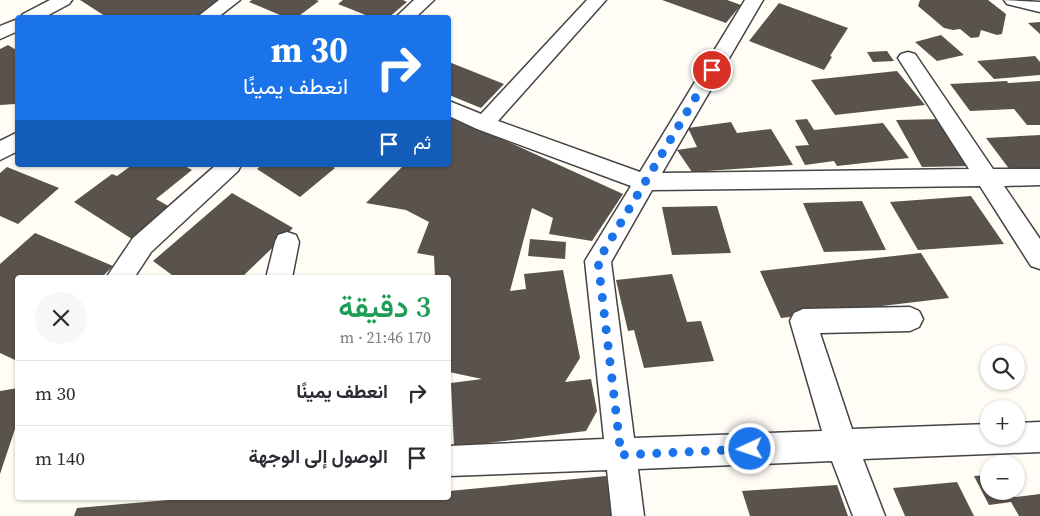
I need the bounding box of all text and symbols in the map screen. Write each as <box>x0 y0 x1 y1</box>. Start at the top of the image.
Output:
text: 30 m <box>271 26 348 74</box>
icon: right <box>366 35 431 100</box>
pin <box>691 49 733 91</box>
icon: arrive <box>698 56 726 84</box>
text: انعطف يمينًا <box>243 71 348 101</box>
text: ثم <box>413 129 431 155</box>
icon: arrive <box>375 130 403 158</box>
text: 3 دقيقة <box>338 286 431 327</box>
button: close <box>35 292 87 344</box>
text: 170 m · 21:46 <box>340 326 431 348</box>
map controls <box>980 345 1025 500</box>
button: search <box>980 345 1025 390</box>
text: انعطف يمينًا <box>296 378 388 404</box>
icon: right <box>403 379 431 407</box>
text: 30 m <box>35 380 76 406</box>
button: + <box>980 400 1025 445</box>
position arrow <box>723 422 775 474</box>
text: الوصول إلى الوجهة <box>249 443 388 469</box>
icon: arrive <box>403 444 431 472</box>
text: 140 m <box>35 445 85 471</box>
button: − <box>980 455 1025 500</box>

